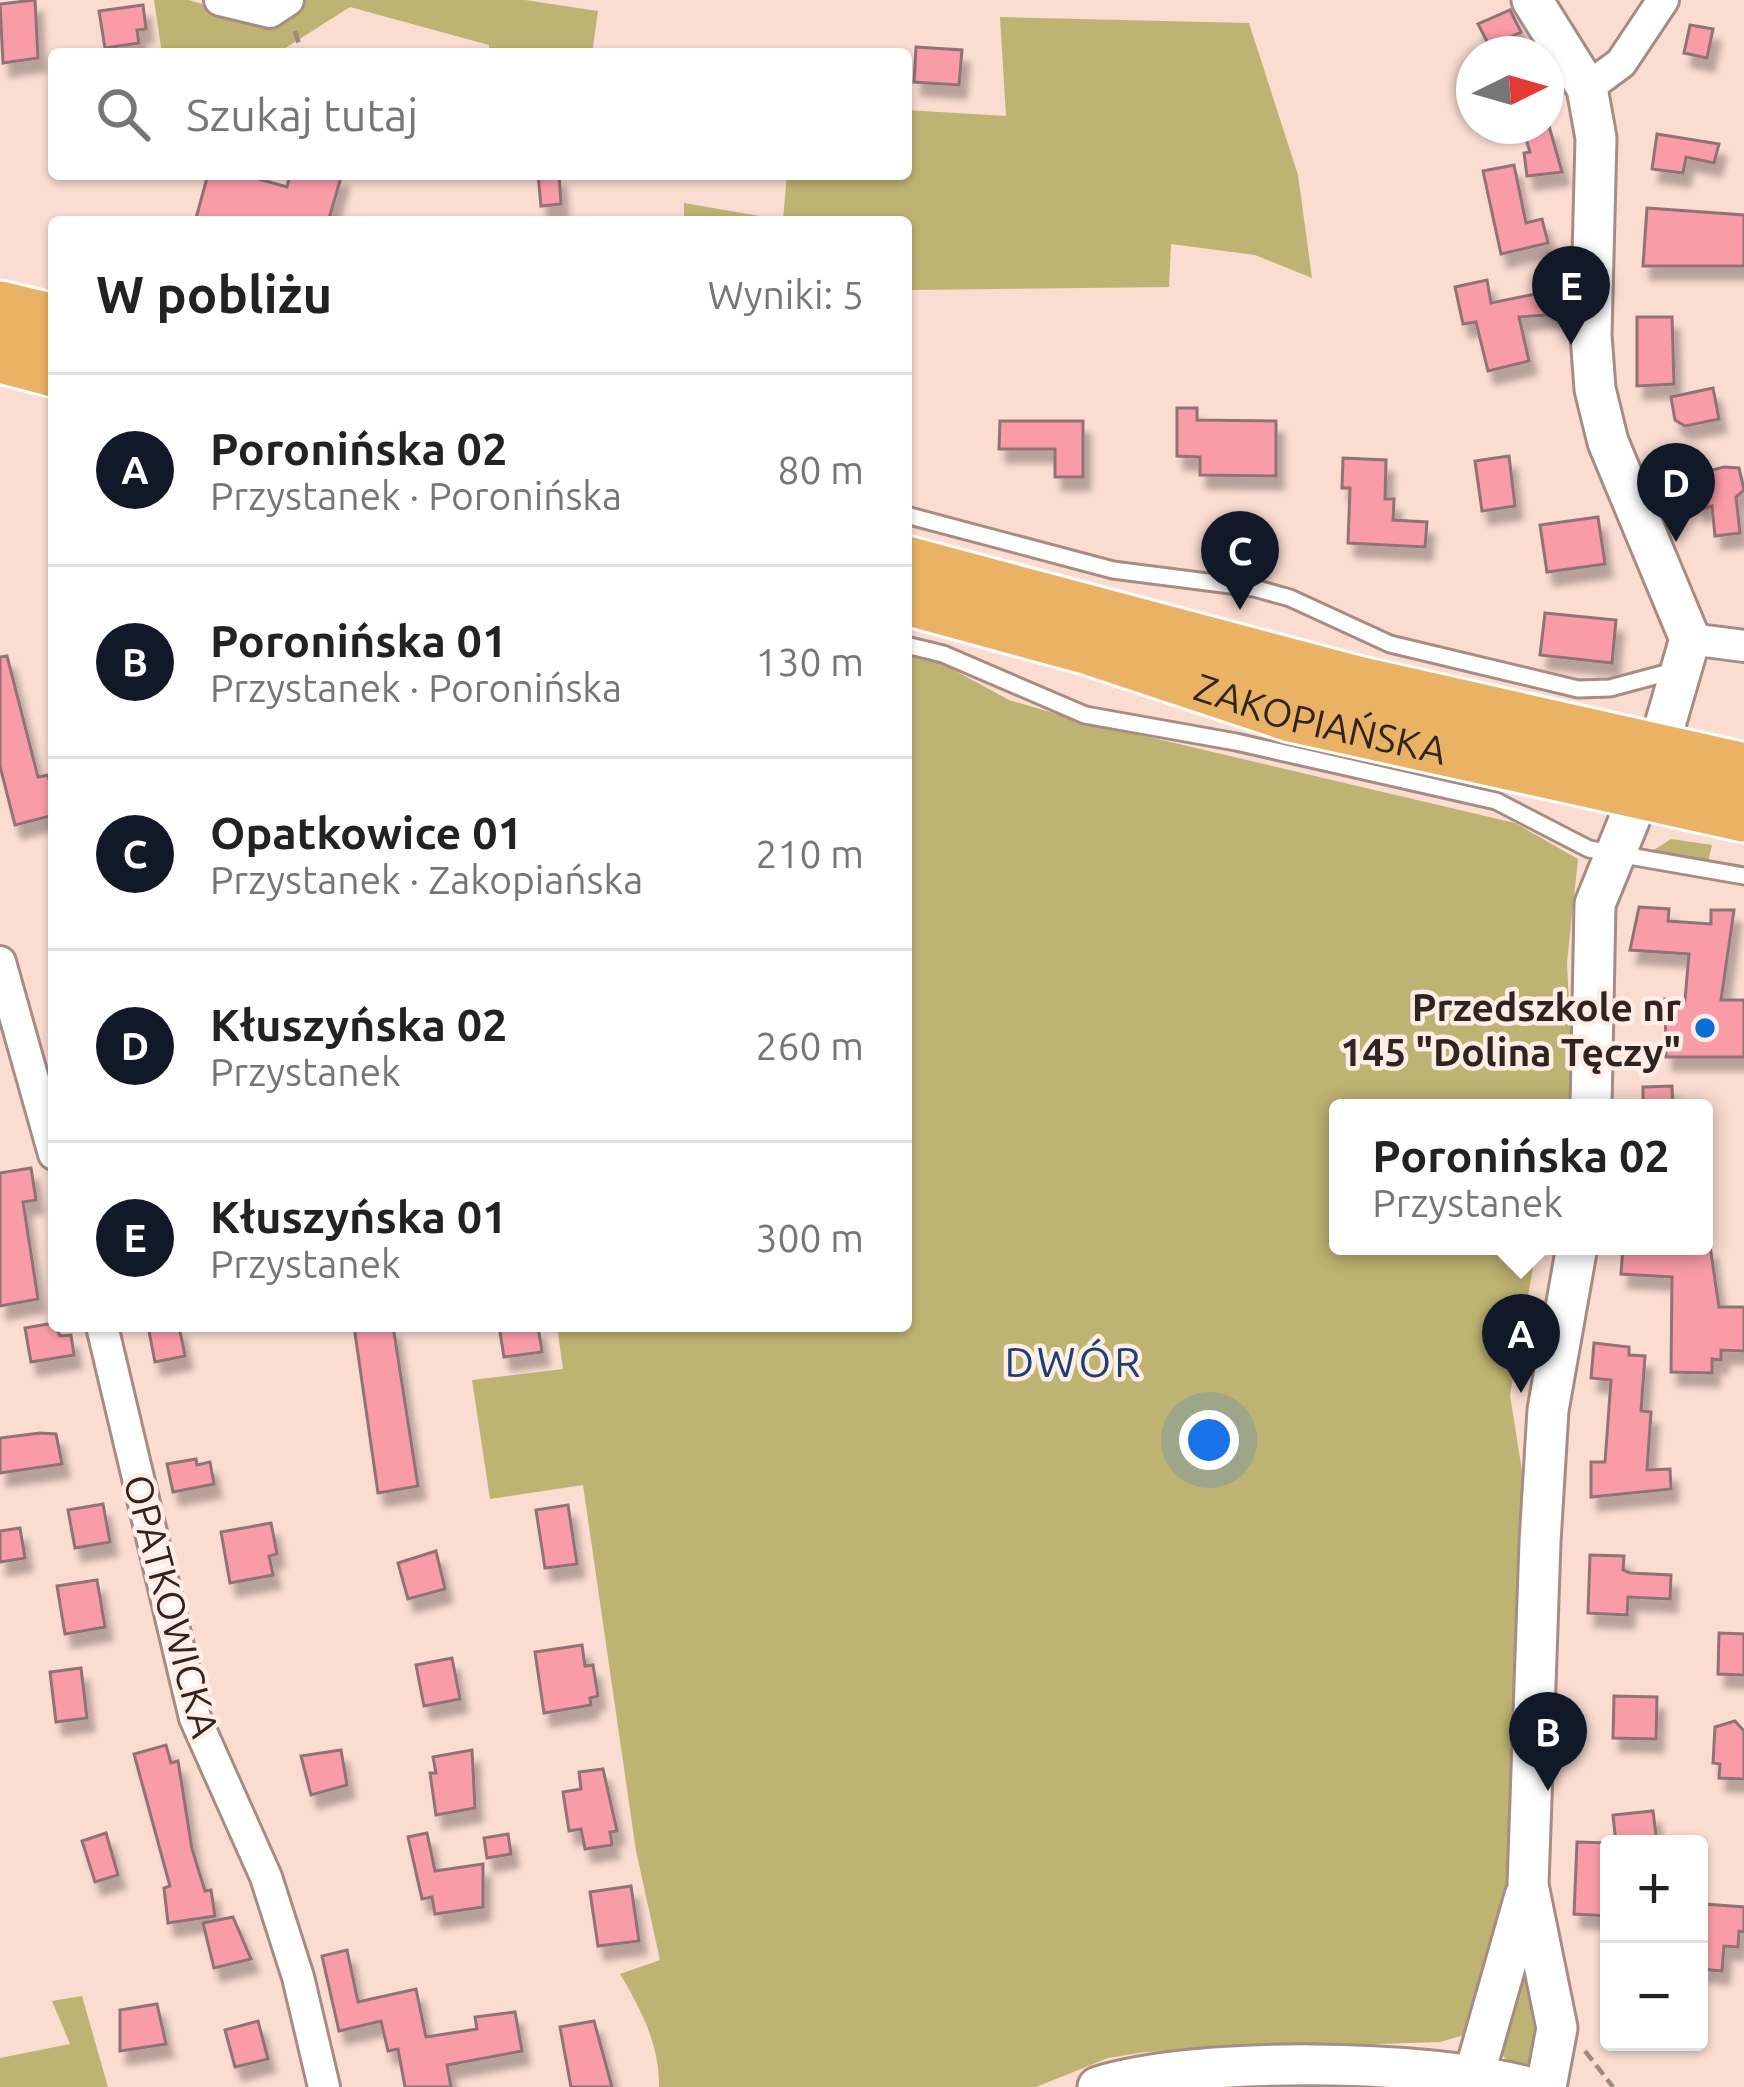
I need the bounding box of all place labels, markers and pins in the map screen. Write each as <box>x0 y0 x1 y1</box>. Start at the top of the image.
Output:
pin: E <box>1532 246 1610 345</box>
pin: D <box>1637 443 1715 542</box>
pin: C <box>1201 511 1279 610</box>
place label: Przedszkole nr 145 "Dolina Tęczy" <box>1340 985 1681 1074</box>
marker: Przedszkole nr 145 "Dolina Tęczy" <box>1692 1015 1718 1041</box>
pin: A <box>1482 1294 1560 1393</box>
pin: B <box>1509 1692 1587 1791</box>

